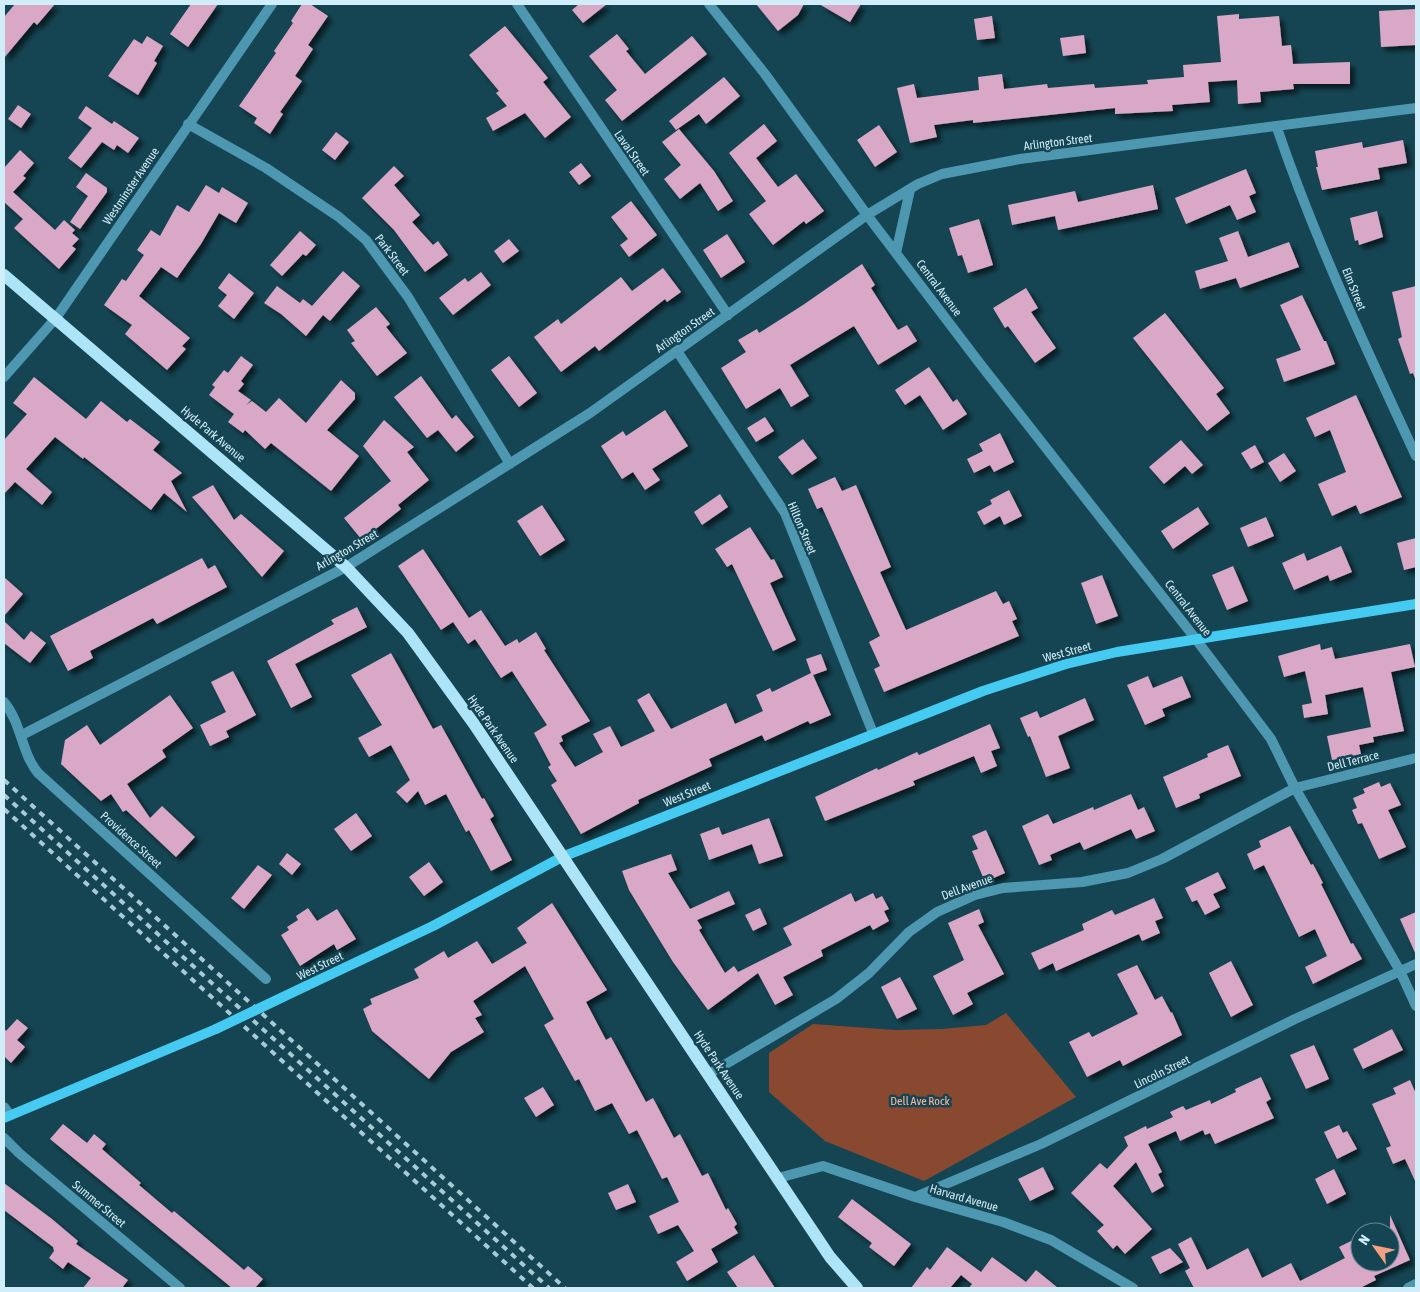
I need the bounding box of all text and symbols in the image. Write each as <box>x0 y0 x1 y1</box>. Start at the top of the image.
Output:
street label: Laval Street <box>611 128 653 179</box>
street label: Arlington Street <box>1023 131 1094 153</box>
street label: Westminster Avenue <box>100 145 162 227</box>
street label: Park Street <box>372 232 412 279</box>
street label: Central Avenue <box>913 257 965 319</box>
street label: Elm Street <box>1339 266 1369 313</box>
street label: Arlington Street <box>653 304 718 356</box>
street label: Hyde Park Avenue <box>178 403 248 465</box>
street label: Hilton Street <box>785 500 820 557</box>
street label: Arlington Street <box>314 526 381 573</box>
street label: Central Avenue <box>1162 577 1214 639</box>
street label: West Street <box>1041 639 1093 665</box>
street label: Hyde Park Avenue <box>464 692 522 766</box>
street label: Dell Terrace <box>1326 748 1380 774</box>
street label: West Street <box>661 778 713 810</box>
street label: Providence Street <box>98 809 165 871</box>
street label: Dell Avenue <box>940 871 994 903</box>
street label: West Street <box>295 949 346 983</box>
street label: Hyde Park Avenue <box>691 1028 747 1102</box>
street label: Lincoln Street <box>1132 1052 1193 1092</box>
park label: Dell Ave Rock <box>890 1094 950 1108</box>
street label: Summer Street <box>70 1178 129 1231</box>
street label: Harvard Avenue <box>928 1182 1000 1214</box>
north arrow <box>1350 1222 1400 1272</box>
text: N <box>1355 1232 1373 1248</box>

